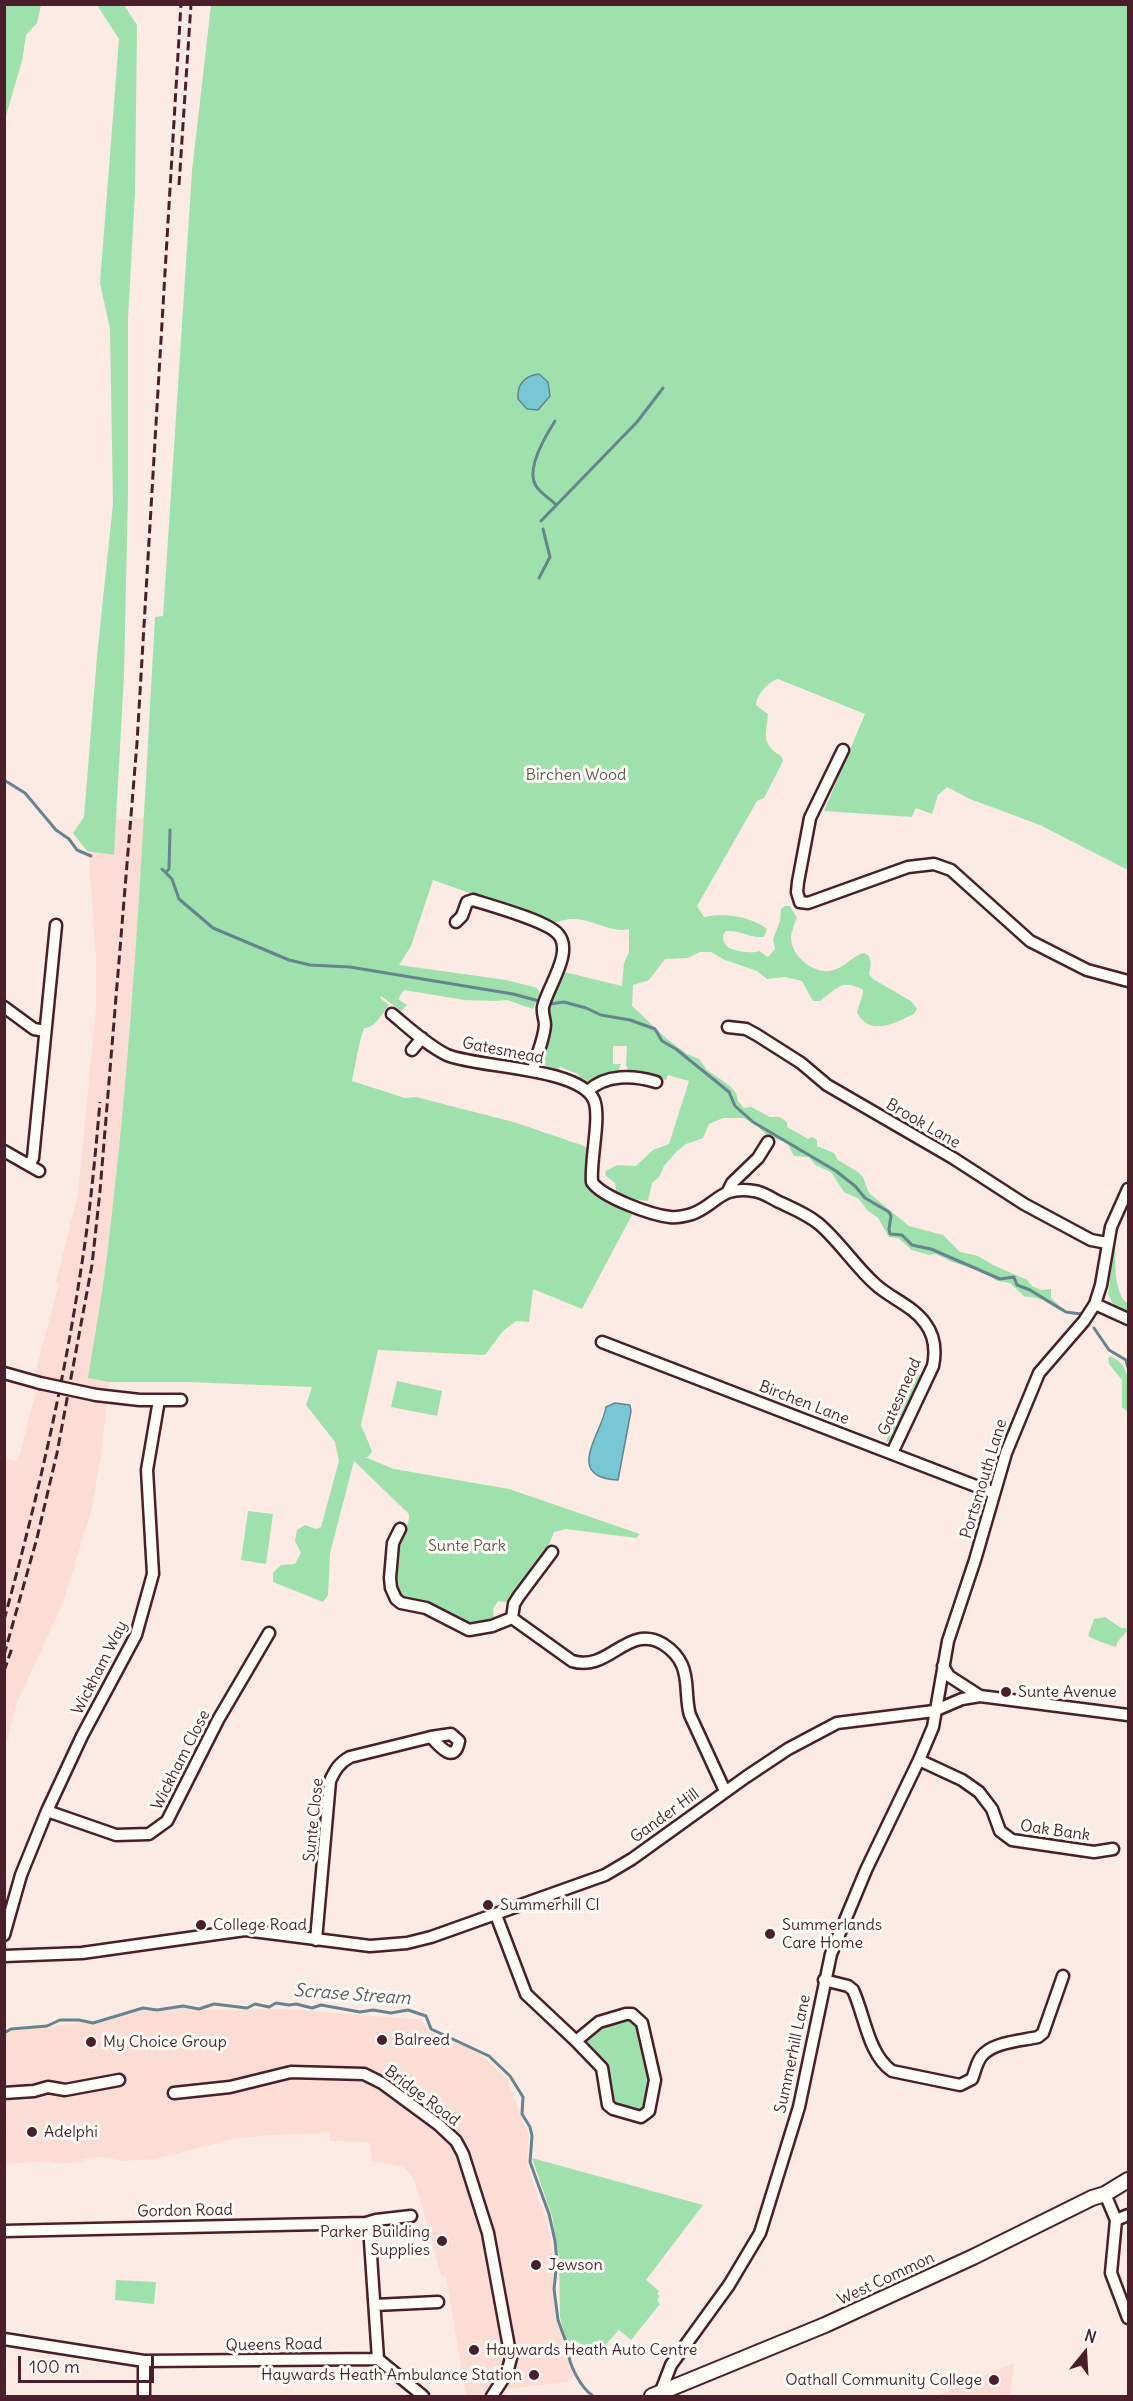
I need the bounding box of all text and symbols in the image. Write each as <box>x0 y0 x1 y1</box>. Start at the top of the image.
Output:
park label: Birchen Wood <box>526 765 626 785</box>
street label: Gatesmead <box>460 1034 546 1068</box>
street label: Brook Lane <box>883 1095 963 1153</box>
street label: Gatesmead <box>874 1355 926 1439</box>
street label: Birchen Lane <box>756 1377 852 1429</box>
street label: Portsmouth Lane <box>957 1417 1011 1541</box>
park label: Sunte Park <box>428 1536 506 1556</box>
street label: Wickham Way <box>68 1618 132 1718</box>
place label: Sunte Avenue <box>1018 1682 1117 1702</box>
marker: Sunte Avenue <box>999 1685 1013 1699</box>
street label: Wickham Close <box>148 1707 214 1813</box>
street label: Sunte Close <box>300 1777 328 1863</box>
street label: Gander Hill <box>627 1785 703 1847</box>
street label: Oak Bank <box>1019 1817 1091 1845</box>
place label: Summerhill Cl <box>500 1895 599 1915</box>
marker: Summerhill Cl <box>481 1898 495 1912</box>
place label: College Road <box>213 1915 307 1935</box>
place label: Summerlands Care Home <box>782 1915 882 1953</box>
marker: College Road <box>194 1918 208 1932</box>
marker: Summerlands Care Home <box>763 1927 777 1941</box>
water label: Scrase Stream <box>293 1980 411 2010</box>
street label: Summerhill Lane <box>771 1993 815 2115</box>
place label: Balreed <box>394 2030 450 2050</box>
place label: My Choice Group <box>103 2032 227 2052</box>
marker: Balreed <box>375 2033 389 2047</box>
marker: My Choice Group <box>84 2035 98 2049</box>
street label: Bridge Road <box>381 2062 463 2130</box>
place label: Adelphi <box>44 2122 98 2142</box>
marker: Adelphi <box>25 2125 39 2139</box>
street label: Gordon Road <box>137 2201 233 2221</box>
place label: Parker Building Supplies <box>320 2222 430 2260</box>
marker: Parker Building Supplies <box>435 2234 449 2248</box>
street label: West Common <box>834 2248 938 2310</box>
place label: Jewson <box>548 2255 603 2275</box>
marker: Jewson <box>529 2258 543 2272</box>
north arrow <box>1055 2323 1115 2383</box>
text: N <box>1082 2325 1099 2347</box>
street label: Queens Road <box>226 2335 322 2355</box>
place label: Haywards Heath Auto Centre <box>486 2340 697 2360</box>
marker: Haywards Heath Auto Centre <box>467 2343 481 2357</box>
scale bar <box>21 2344 158 2382</box>
text: 100 m <box>29 2355 80 2378</box>
place label: Haywards Heath Ambulance Station <box>261 2365 522 2385</box>
marker: Haywards Heath Ambulance Station <box>527 2368 541 2382</box>
place label: Oathall Community College <box>785 2370 982 2390</box>
marker: Oathall Community College <box>987 2373 1001 2387</box>

